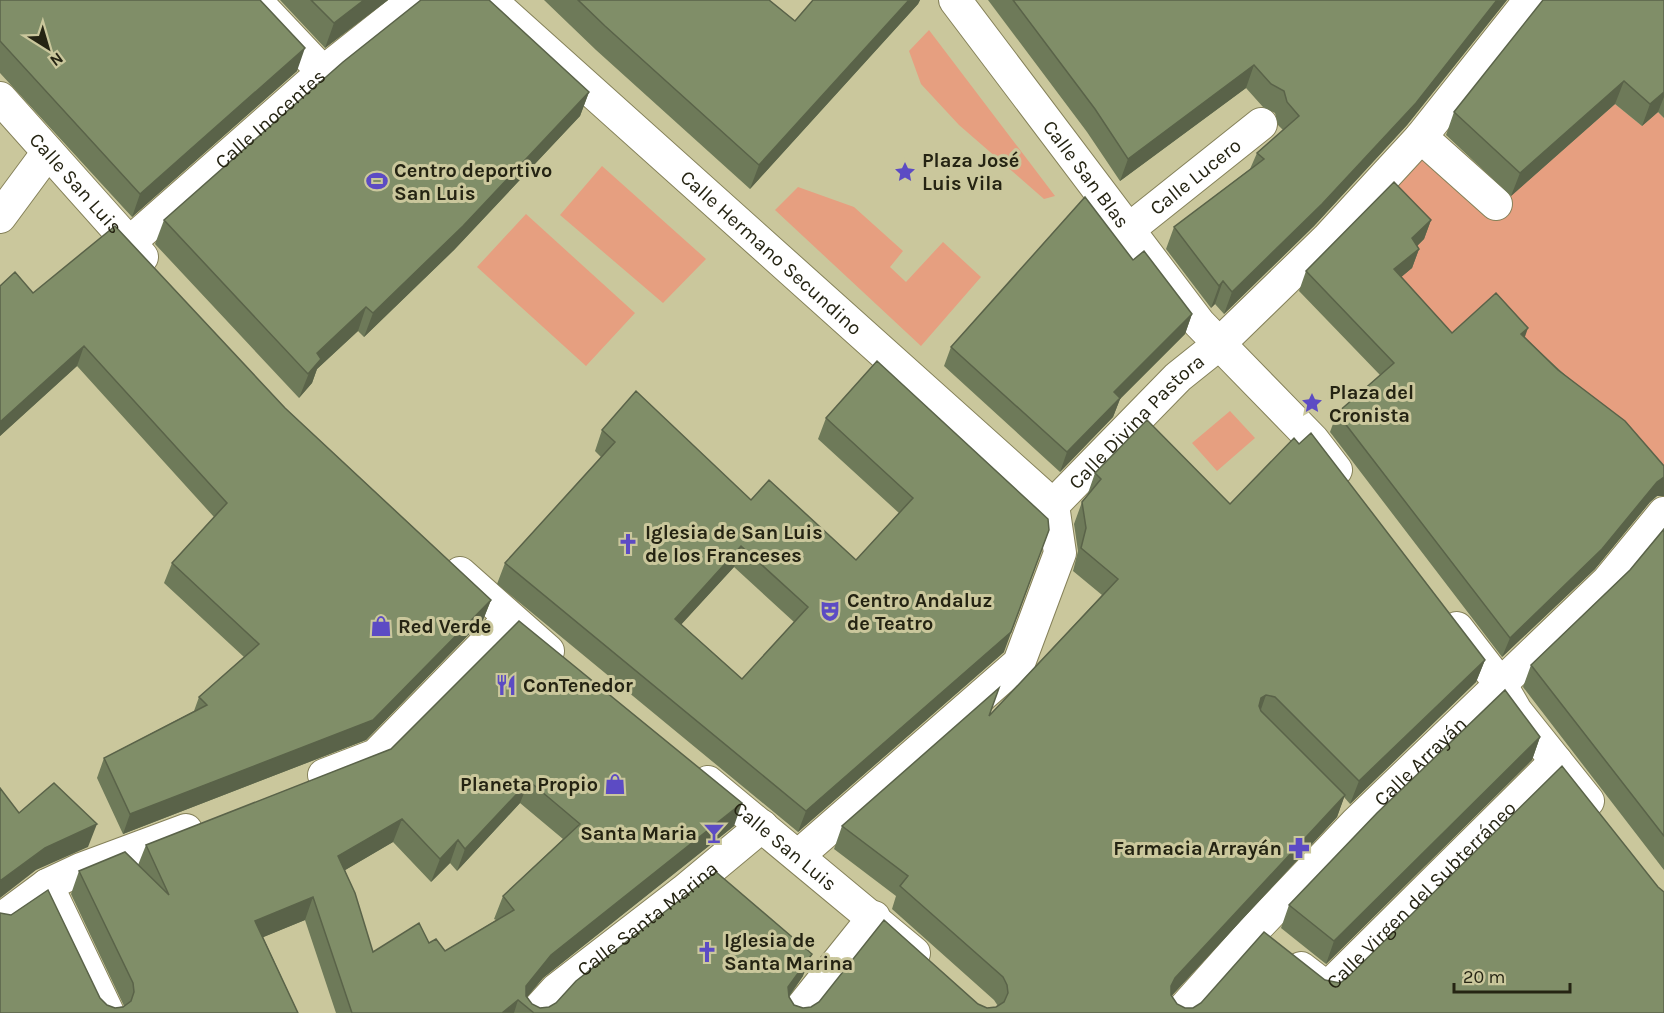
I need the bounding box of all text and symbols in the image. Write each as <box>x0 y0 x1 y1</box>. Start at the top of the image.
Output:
north arrow <box>18 18 78 78</box>
text: N <box>46 49 67 71</box>
street label: Calle Inocentes <box>211 64 330 174</box>
street label: Calle San Blas <box>1038 116 1134 233</box>
street label: Calle San Luis <box>25 128 127 239</box>
street label: Calle Lucero <box>1145 134 1246 220</box>
place label: Plaza José Luis Vila <box>922 149 1019 195</box>
place label: Centro deportivo San Luis <box>394 159 552 205</box>
place icon: Plaza José Luis Vila <box>893 160 917 184</box>
street label: Calle Hermano Secundino <box>676 166 866 340</box>
sports icon: Centro deportivo San Luis <box>365 169 389 193</box>
street label: Calle Divina Pastora <box>1064 350 1209 494</box>
place label: Plaza del Cronista <box>1329 381 1414 427</box>
place icon: Plaza del Cronista <box>1300 391 1324 415</box>
place label: Iglesia de San Luis de los Franceses <box>645 521 823 567</box>
church icon: Iglesia de San Luis de los Franceses <box>616 532 640 556</box>
place label: Centro Andaluz de Teatro <box>847 589 992 635</box>
theatre icon: Centro Andaluz de Teatro <box>818 599 842 623</box>
shop icon: Red Verde <box>369 614 393 638</box>
place label: Red Verde <box>398 615 491 638</box>
restaurant icon: ConTenedor <box>494 673 518 697</box>
place label: ConTenedor <box>523 674 633 697</box>
street label: Calle Arrayán <box>1370 712 1471 811</box>
shop icon: Planeta Propio <box>603 772 627 796</box>
place label: Planeta Propio <box>460 773 598 796</box>
street label: Calle San Luis <box>728 797 841 896</box>
street label: Calle Virgen del Subterráneo <box>1322 797 1521 994</box>
bar icon: Santa Maria <box>702 821 726 845</box>
place label: Santa Maria <box>580 822 697 845</box>
pharmacy icon: Farmacia Arrayán <box>1287 836 1311 860</box>
place label: Farmacia Arrayán <box>1113 837 1282 860</box>
street label: Calle Santa Marina <box>573 857 723 981</box>
place label: Iglesia de Santa Marina <box>724 929 853 975</box>
church icon: Iglesia de Santa Marina <box>695 940 719 964</box>
scale bar <box>1454 956 1570 994</box>
text: 20 m <box>1463 966 1505 988</box>

